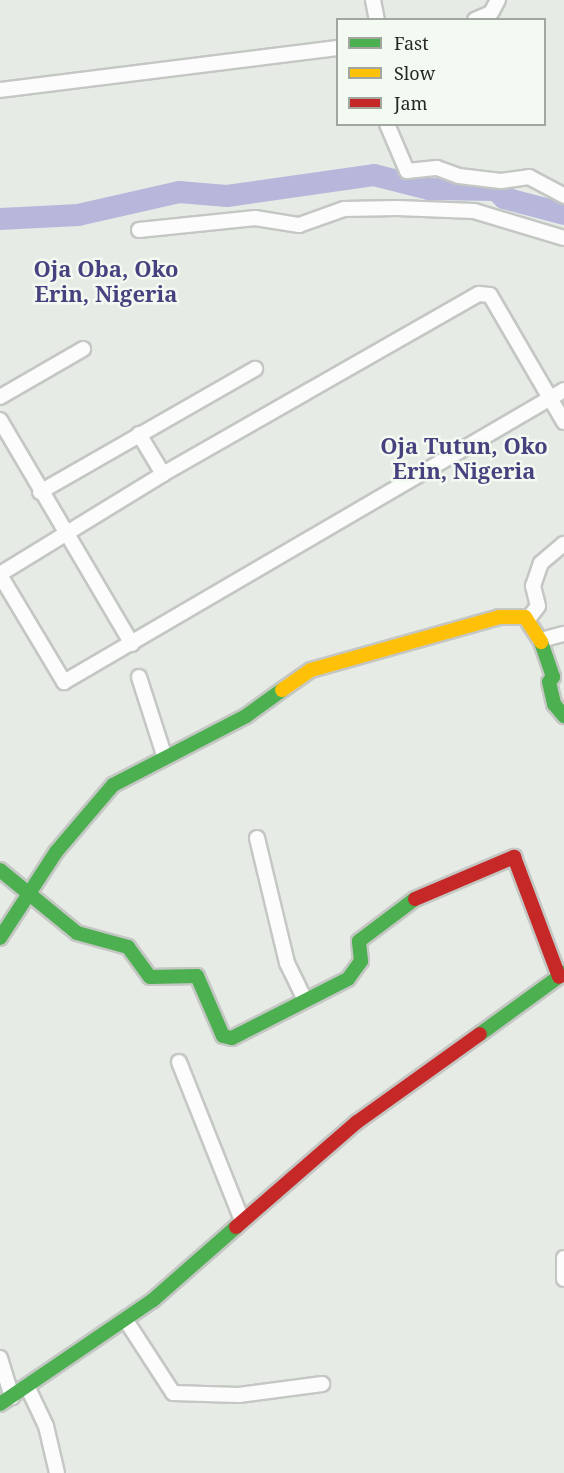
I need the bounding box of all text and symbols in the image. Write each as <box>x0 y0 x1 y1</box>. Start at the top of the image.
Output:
legend <box>336 18 546 126</box>
text: Fast <box>394 31 429 55</box>
text: Slow <box>394 61 435 85</box>
text: Jam <box>394 91 428 115</box>
district label: Oja Oba, Oko Erin, Nigeria <box>33 255 179 306</box>
district label: Oja Tutun, Oko Erin, Nigeria <box>380 432 548 484</box>

